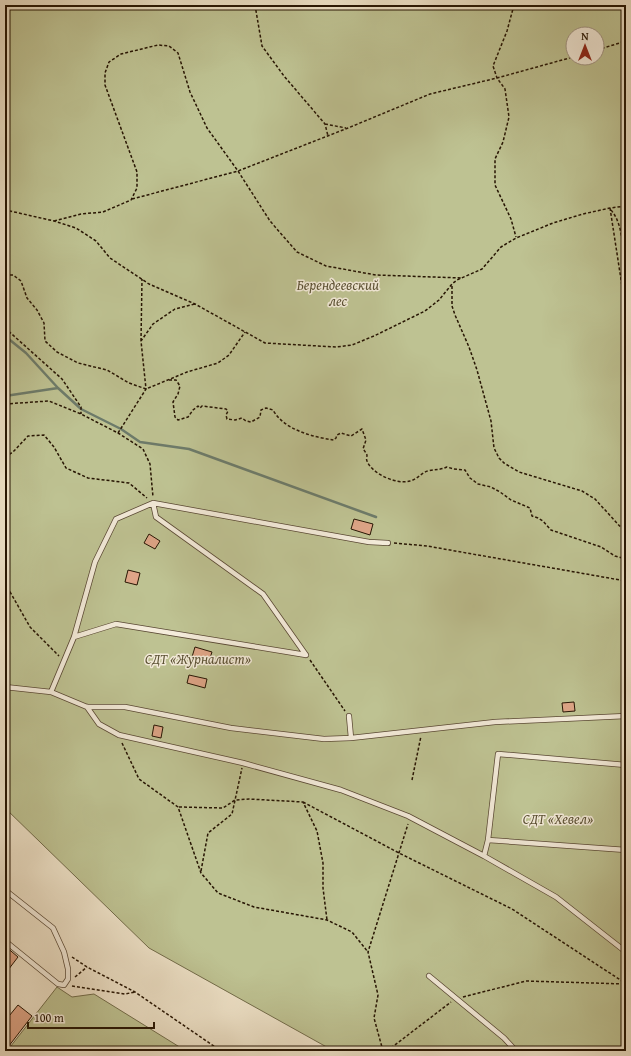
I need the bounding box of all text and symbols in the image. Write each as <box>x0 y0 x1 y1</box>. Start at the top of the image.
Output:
north arrow <box>565 26 605 66</box>
text: N <box>581 28 589 44</box>
park label: Берендеевский лес <box>297 275 379 311</box>
park label: СДТ «Журналист» <box>145 649 251 669</box>
park label: СДТ «Хевел» <box>523 809 593 829</box>
scale bar <box>28 1004 154 1030</box>
text: 100 m <box>34 1009 64 1026</box>

